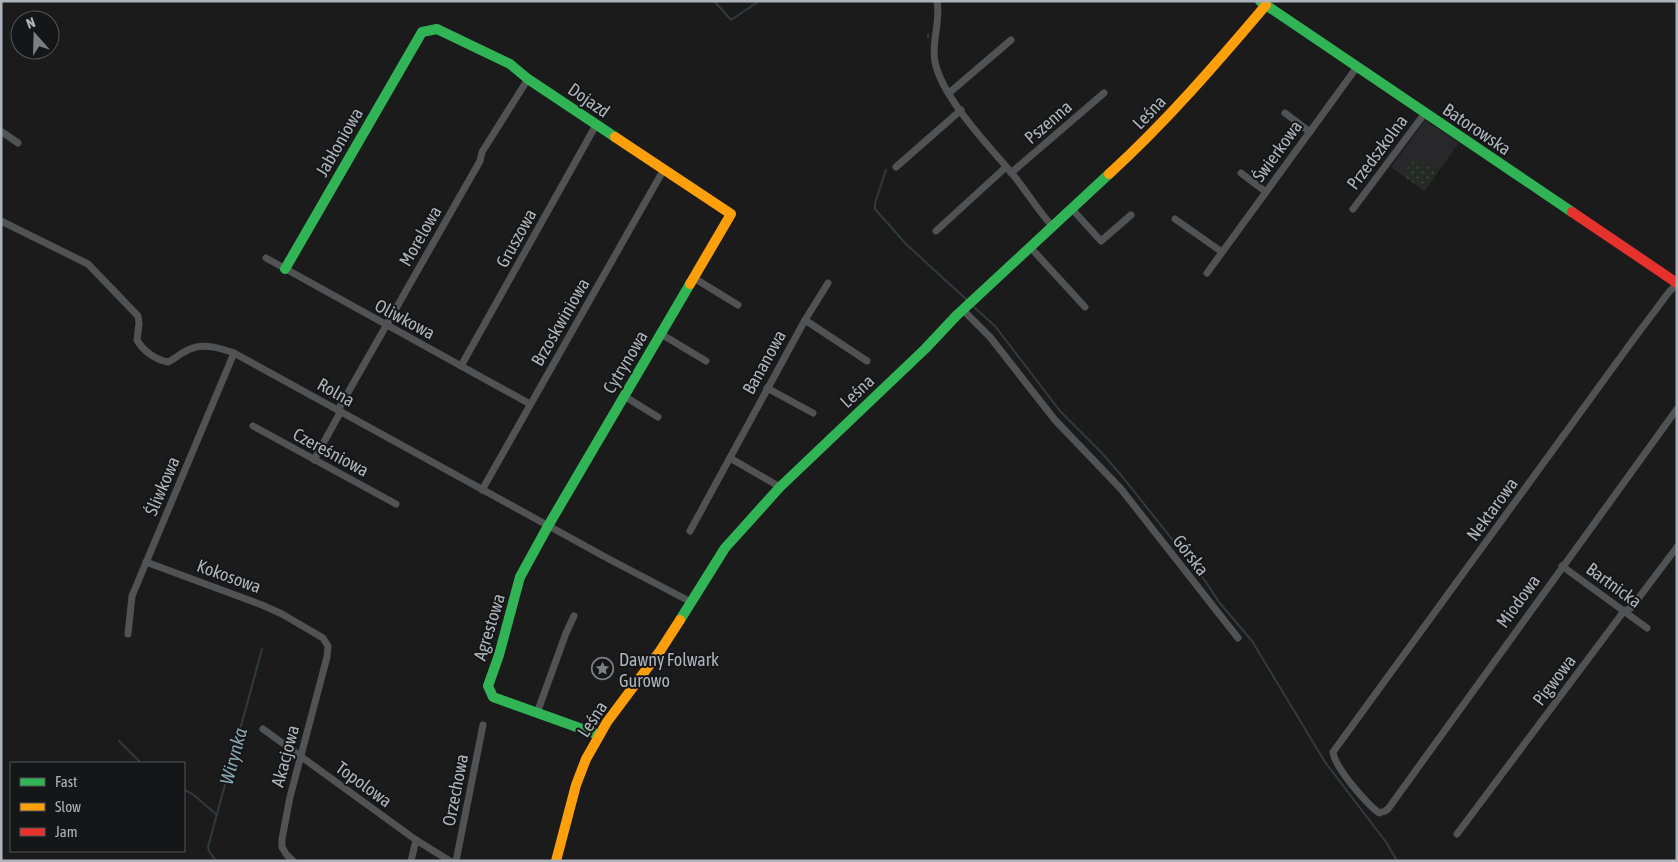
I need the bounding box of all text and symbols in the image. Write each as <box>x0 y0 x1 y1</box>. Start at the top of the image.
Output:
north arrow <box>10 10 60 60</box>
text: N <box>24 14 37 32</box>
street label: Dojazd <box>564 78 614 122</box>
street label: Leśna <box>1128 91 1170 133</box>
street label: Pszenna <box>1020 96 1076 148</box>
street label: Batorowska <box>1439 99 1515 159</box>
street label: Jabłoniowa <box>311 104 367 180</box>
street label: Przedszkolna <box>1342 111 1412 193</box>
street label: Świerkowa <box>1248 116 1306 186</box>
street label: Morelowa <box>394 202 446 270</box>
street label: Gruszowa <box>491 205 541 271</box>
street label: Brzoskwiniowa <box>526 274 594 370</box>
street label: Oliwkowa <box>371 294 439 344</box>
street label: Bananowa <box>738 326 790 398</box>
street label: Cytrynowa <box>598 327 652 397</box>
street label: Leśna <box>836 370 878 412</box>
street label: Rolna <box>314 373 358 411</box>
street label: Czereśniowa <box>290 423 372 481</box>
street label: Śliwkowa <box>140 453 184 519</box>
street label: Nektarowa <box>1462 473 1522 545</box>
street label: Górska <box>1169 530 1213 580</box>
street label: Kokosowa <box>194 555 264 597</box>
street label: Bartnicka <box>1582 558 1646 612</box>
street label: Miodowa <box>1492 570 1544 632</box>
street label: Agrestowa <box>469 591 509 663</box>
place label: Dawny Folwark Gurowo <box>619 649 719 691</box>
street label: Pigwowa <box>1528 650 1580 710</box>
place icon: Dawny Folwark Gurowo <box>591 657 615 681</box>
street label: Leśna <box>573 697 611 741</box>
street label: Akacjowa <box>267 723 303 789</box>
water label: Wirynka <box>215 725 251 787</box>
street label: Orzechowa <box>438 752 472 828</box>
street label: Topolowa <box>332 757 396 811</box>
legend <box>10 762 185 852</box>
text: Fast <box>55 773 77 790</box>
text: Slow <box>55 798 81 815</box>
text: Jam <box>55 823 78 840</box>

